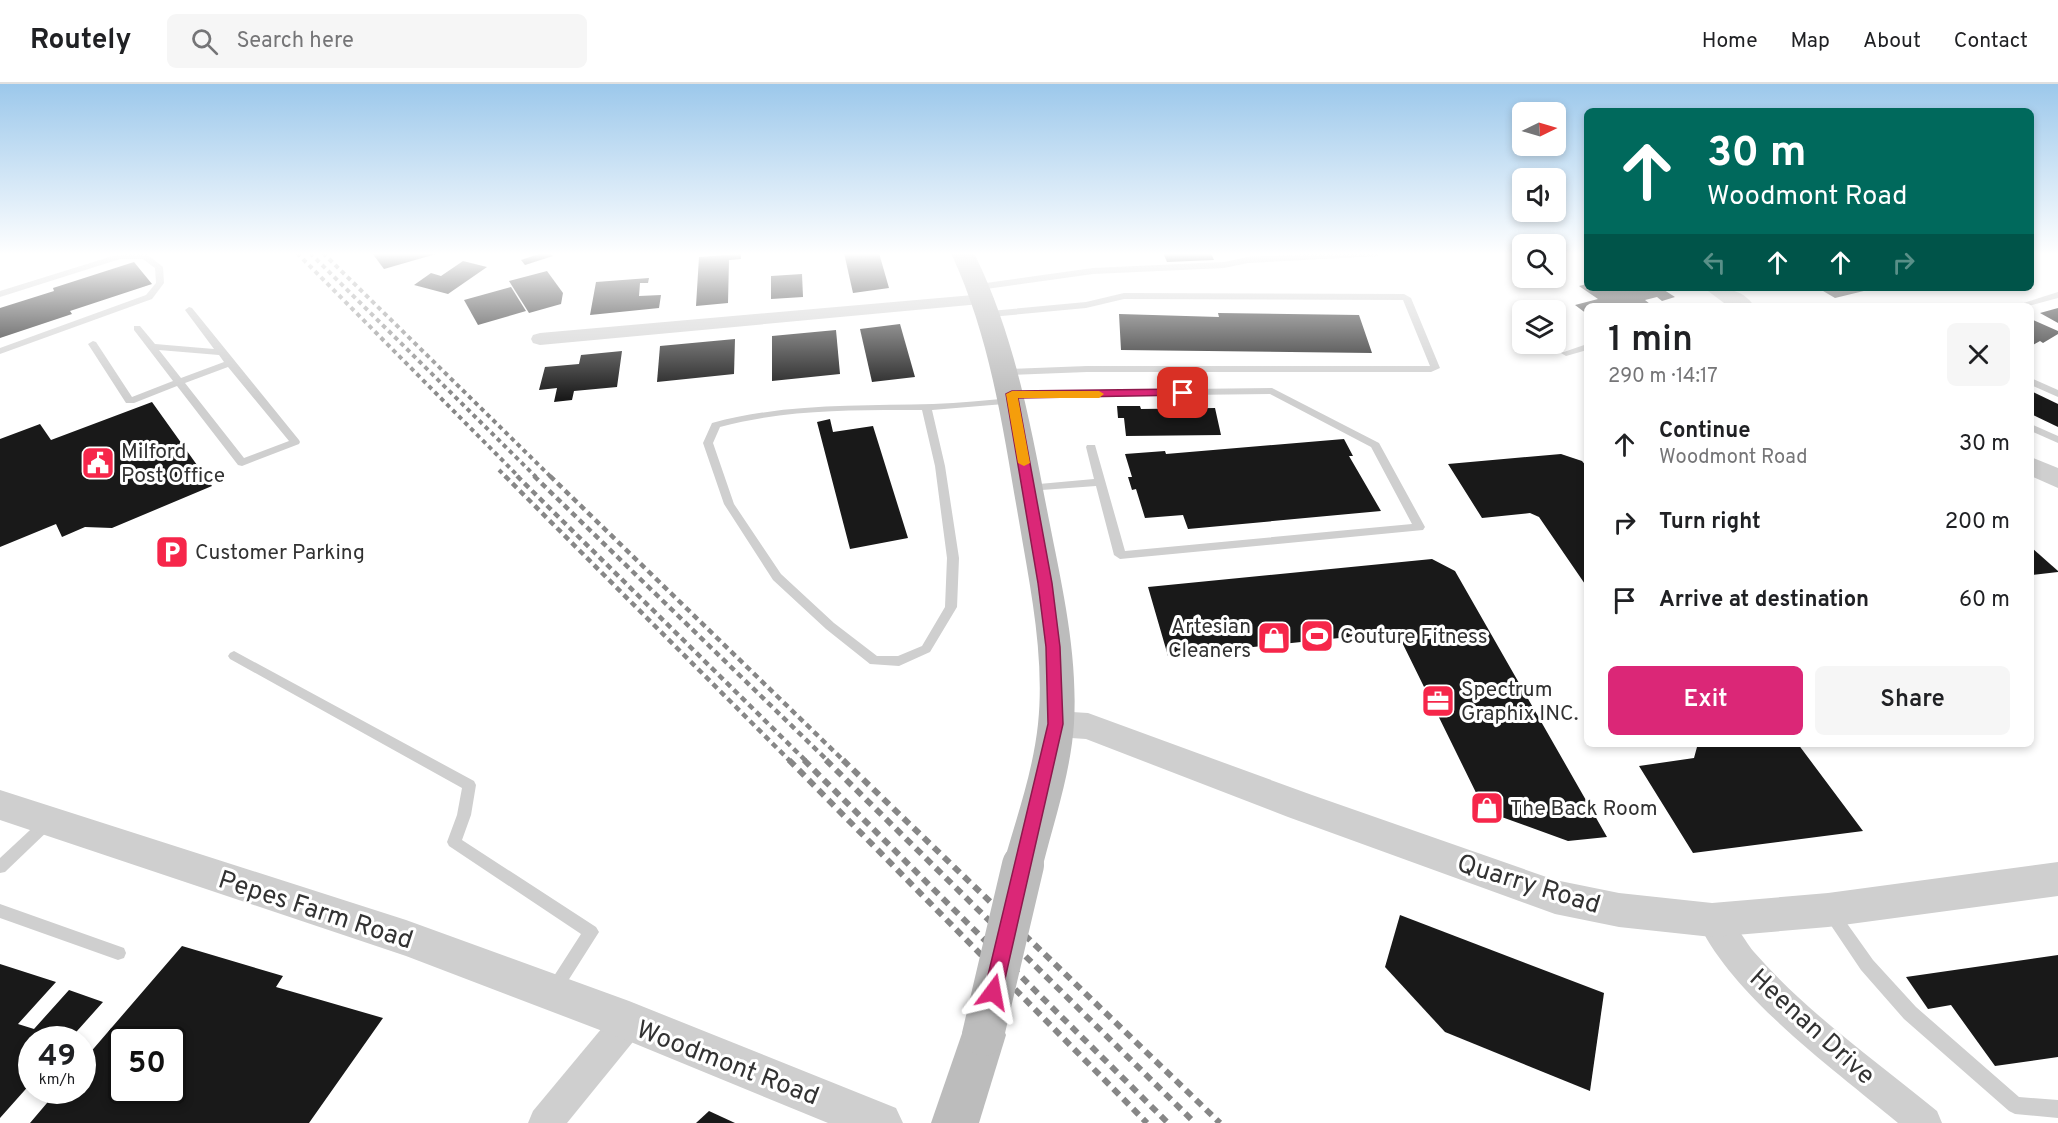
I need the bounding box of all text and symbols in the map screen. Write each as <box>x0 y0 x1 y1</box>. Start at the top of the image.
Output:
search box <box>167 14 587 68</box>
text: Routely <box>30 23 131 59</box>
icon: search <box>188 25 221 58</box>
text: Search here <box>236 28 354 55</box>
text: Home <box>1702 28 1758 55</box>
text: Map <box>1791 28 1830 55</box>
text: About <box>1863 28 1921 55</box>
text: Contact <box>1954 28 2028 55</box>
north arrow <box>1512 102 1566 156</box>
map controls <box>1512 102 1566 354</box>
text: 30 m <box>1707 128 1806 181</box>
icon: ahead <box>1608 132 1686 210</box>
button: sound <box>1512 168 1566 222</box>
text: Woodmont Road <box>1707 180 1907 214</box>
button: search <box>1512 234 1566 288</box>
icon: left <box>1698 246 1731 279</box>
icon: ahead <box>1761 246 1794 279</box>
icon: ahead <box>1824 246 1857 279</box>
icon: right <box>1887 246 1920 279</box>
button: layers <box>1512 300 1566 354</box>
text: 1 min <box>1608 318 1693 364</box>
button: close <box>1947 323 2010 386</box>
text: 290 m · 14:17 <box>1608 364 1718 390</box>
pin <box>1157 367 1208 418</box>
icon: arrive <box>1166 376 1199 409</box>
text: Continue <box>1659 418 1750 445</box>
icon: ahead <box>1608 428 1641 461</box>
text: 30 m <box>1959 431 2010 458</box>
place label: Milford Post Office <box>121 439 225 490</box>
public building icon: Milford Post Office <box>80 445 116 481</box>
text: Woodmont Road <box>1659 445 1807 471</box>
icon: right <box>1608 506 1641 539</box>
text: Turn right <box>1659 509 1761 536</box>
text: 200 m <box>1945 509 2010 536</box>
parking icon: Customer Parking <box>154 534 190 570</box>
place label: Customer Parking <box>195 540 365 567</box>
icon: arrive <box>1608 584 1641 617</box>
text: Arrive at destination <box>1659 587 1869 614</box>
text: 60 m <box>1959 587 2010 614</box>
place label: Artesian Cleaners <box>1168 614 1251 665</box>
sports icon: Couture Fitness <box>1299 618 1335 654</box>
shop icon: Artesian Cleaners <box>1256 620 1292 656</box>
place label: Couture Fitness <box>1340 624 1488 651</box>
button: Exit <box>1608 666 1803 735</box>
button: Share <box>1815 666 2010 735</box>
place label: Spectrum Graphix INC. <box>1461 677 1579 728</box>
office icon: Spectrum Graphix INC. <box>1420 683 1456 719</box>
shop icon: The Back Room <box>1469 790 1505 826</box>
place label: The Back Room <box>1510 796 1657 823</box>
street label: Quarry Road <box>1453 848 1604 923</box>
street label: Pepes Farm Road <box>214 864 417 958</box>
position arrow <box>961 960 1025 1024</box>
street label: Heenan Drive <box>1742 963 1881 1093</box>
street label: Woodmont Road <box>631 1014 823 1114</box>
speed limit sign: 50 <box>108 1026 186 1104</box>
text: 49 <box>38 1039 76 1076</box>
text: km/h <box>39 1071 75 1090</box>

